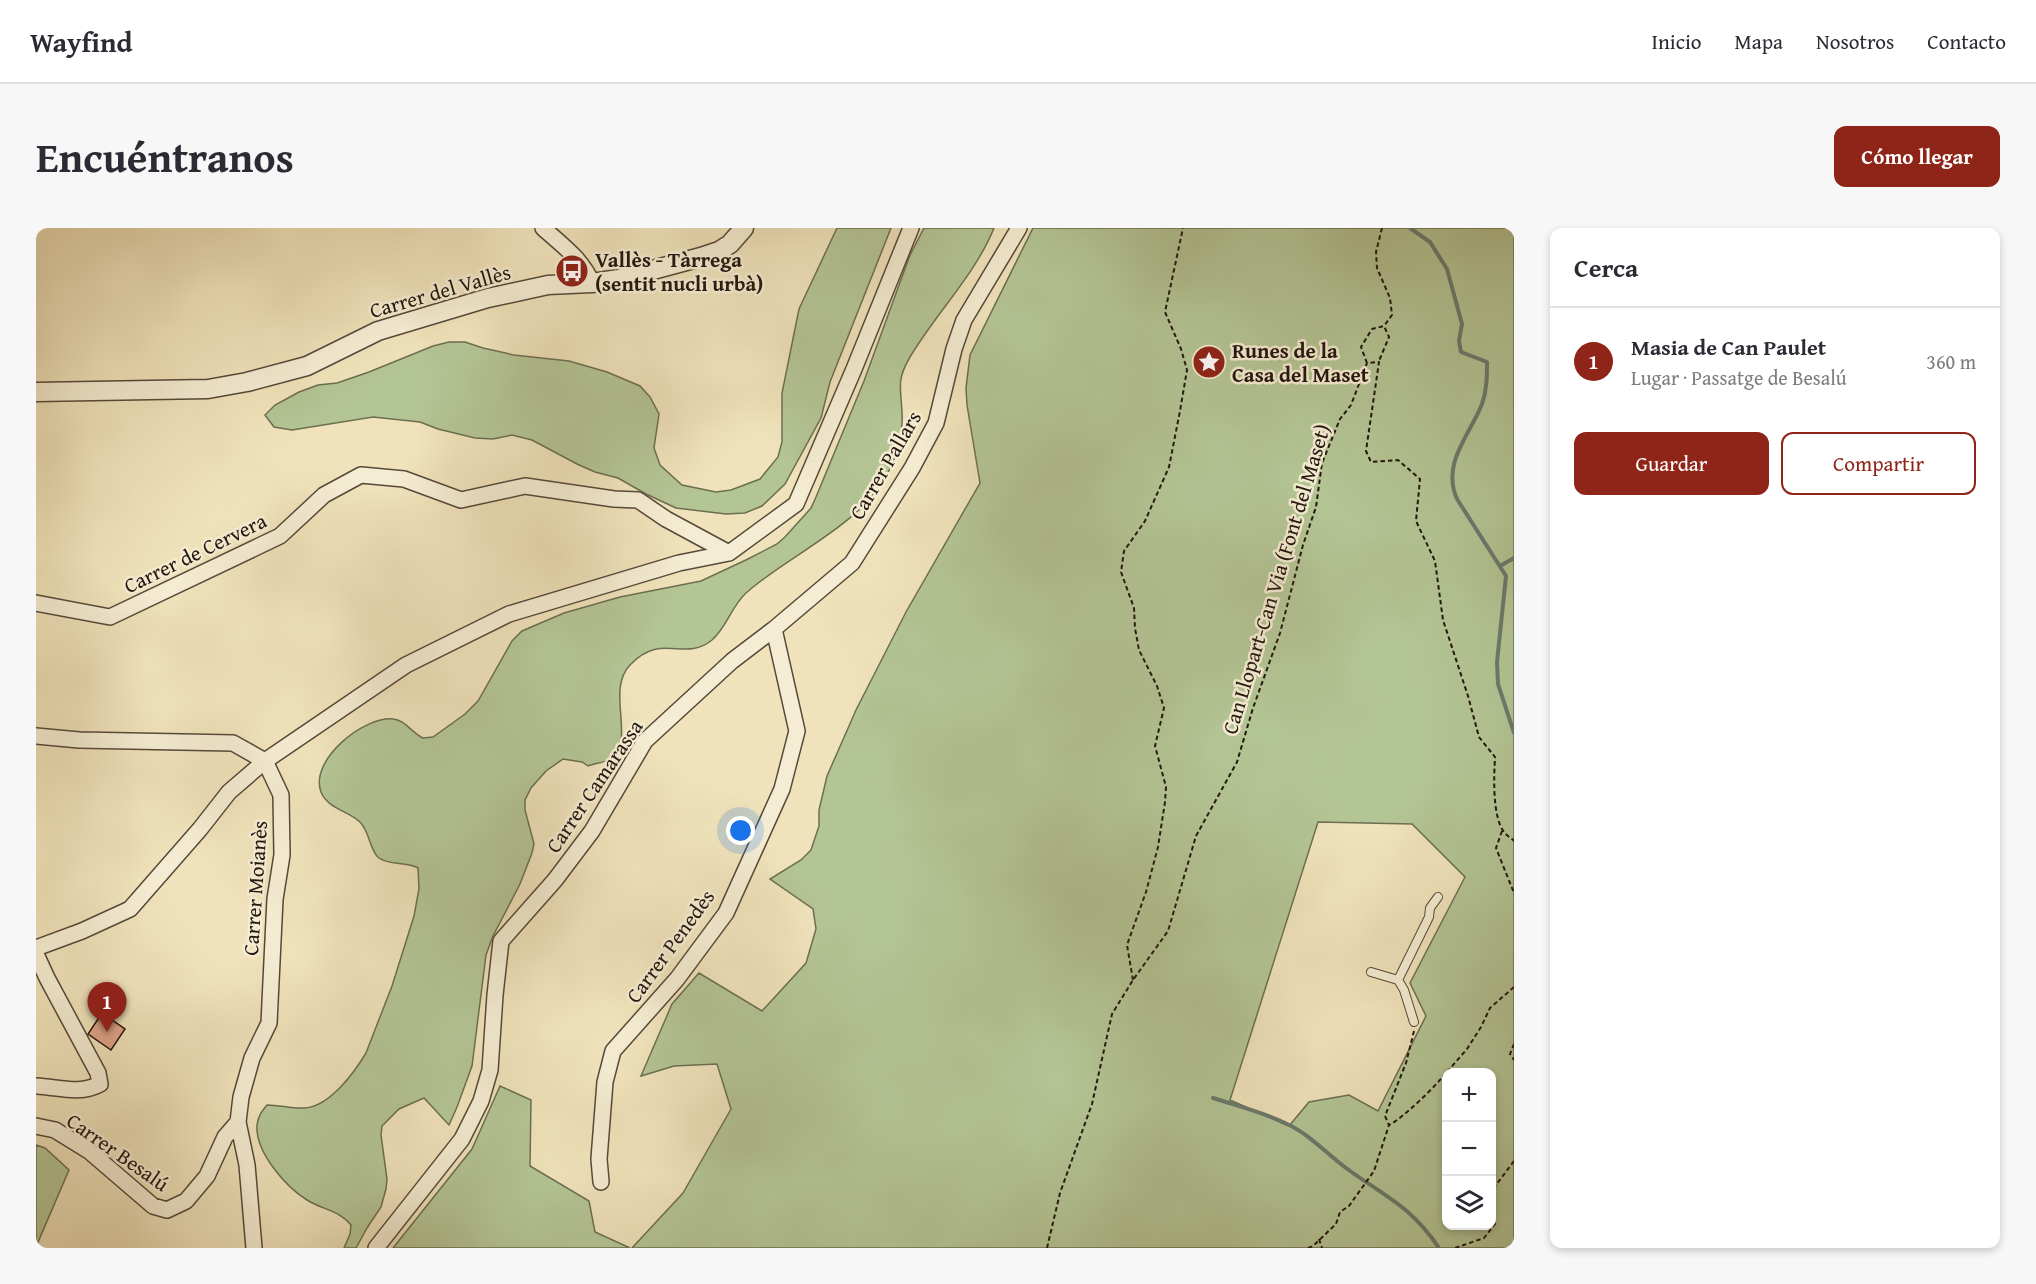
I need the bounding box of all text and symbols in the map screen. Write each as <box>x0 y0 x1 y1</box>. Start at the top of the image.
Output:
text: Wayfind <box>30 21 132 62</box>
text: Inicio <box>1652 26 1702 57</box>
text: Mapa <box>1735 26 1783 57</box>
text: Nosotros <box>1816 26 1894 57</box>
text: Contacto <box>1927 26 2006 57</box>
text: Encuéntranos <box>36 126 294 187</box>
button: Cómo llegar <box>1834 126 2000 187</box>
place label: Vallès - Tàrrega (sentit nucli urbà) <box>595 244 763 299</box>
text: Cerca <box>1574 248 1638 287</box>
bus stop icon: Vallès - Tàrrega (sentit nucli urbà) <box>554 253 590 289</box>
street label: Carrer del Vallès <box>366 256 514 326</box>
text: Masia de Can Paulet <box>1631 331 1826 363</box>
place label: Runes de la Casa del Maset <box>1232 335 1369 390</box>
place icon: Runes de la Casa del Maset <box>1191 344 1227 380</box>
text: 1 <box>1588 347 1599 376</box>
text: 360 m <box>1926 347 1976 376</box>
text: Lugar · Passatge de Besalú <box>1631 363 1847 392</box>
street label: Carrer Pallars <box>841 405 929 525</box>
street label: Can Llopart-Can Via (Font del Maset) <box>1214 420 1338 738</box>
button: Guardar <box>1574 432 1769 495</box>
button: Compartir <box>1781 432 1976 495</box>
street label: Carrer de Cervera <box>118 505 272 601</box>
street label: Carrer Camarassa <box>538 713 650 859</box>
your location <box>726 816 755 845</box>
street label: Carrer Moianès <box>235 819 275 957</box>
street label: Carrer Penedès <box>618 883 722 1009</box>
pin: 1 <box>88 982 126 1032</box>
map controls <box>1442 1068 1496 1230</box>
button: + <box>1442 1068 1496 1122</box>
street label: Carrer Besalú <box>60 1105 176 1199</box>
button: − <box>1442 1122 1496 1176</box>
button: layers <box>1442 1176 1496 1230</box>

